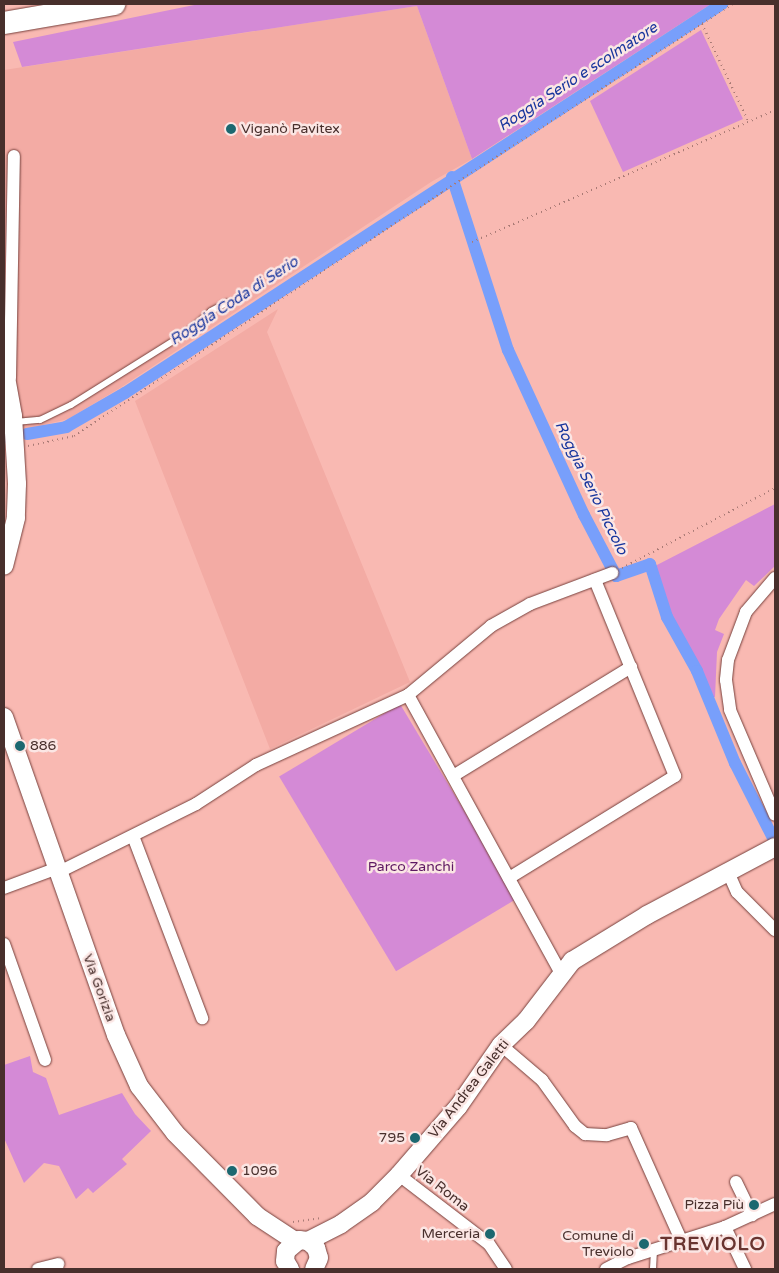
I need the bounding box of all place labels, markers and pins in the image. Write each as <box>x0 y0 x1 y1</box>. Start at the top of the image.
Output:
place label: Viganò Pavitex <box>241 121 340 137</box>
marker: Viganò Pavitex <box>225 123 237 135</box>
place label: 886 <box>30 738 56 754</box>
marker: 886 <box>14 740 26 752</box>
place label: 795 <box>379 1130 405 1146</box>
marker: 795 <box>409 1132 421 1144</box>
place label: 1096 <box>242 1163 277 1179</box>
marker: 1096 <box>226 1165 238 1177</box>
place label: Pizza Più <box>684 1197 744 1213</box>
marker: Pizza Più <box>748 1199 760 1211</box>
place label: Merceria <box>422 1226 480 1242</box>
marker: Merceria <box>484 1228 496 1240</box>
place label: Comune di Treviolo <box>562 1228 634 1260</box>
marker: Comune di Treviolo <box>638 1238 650 1250</box>

